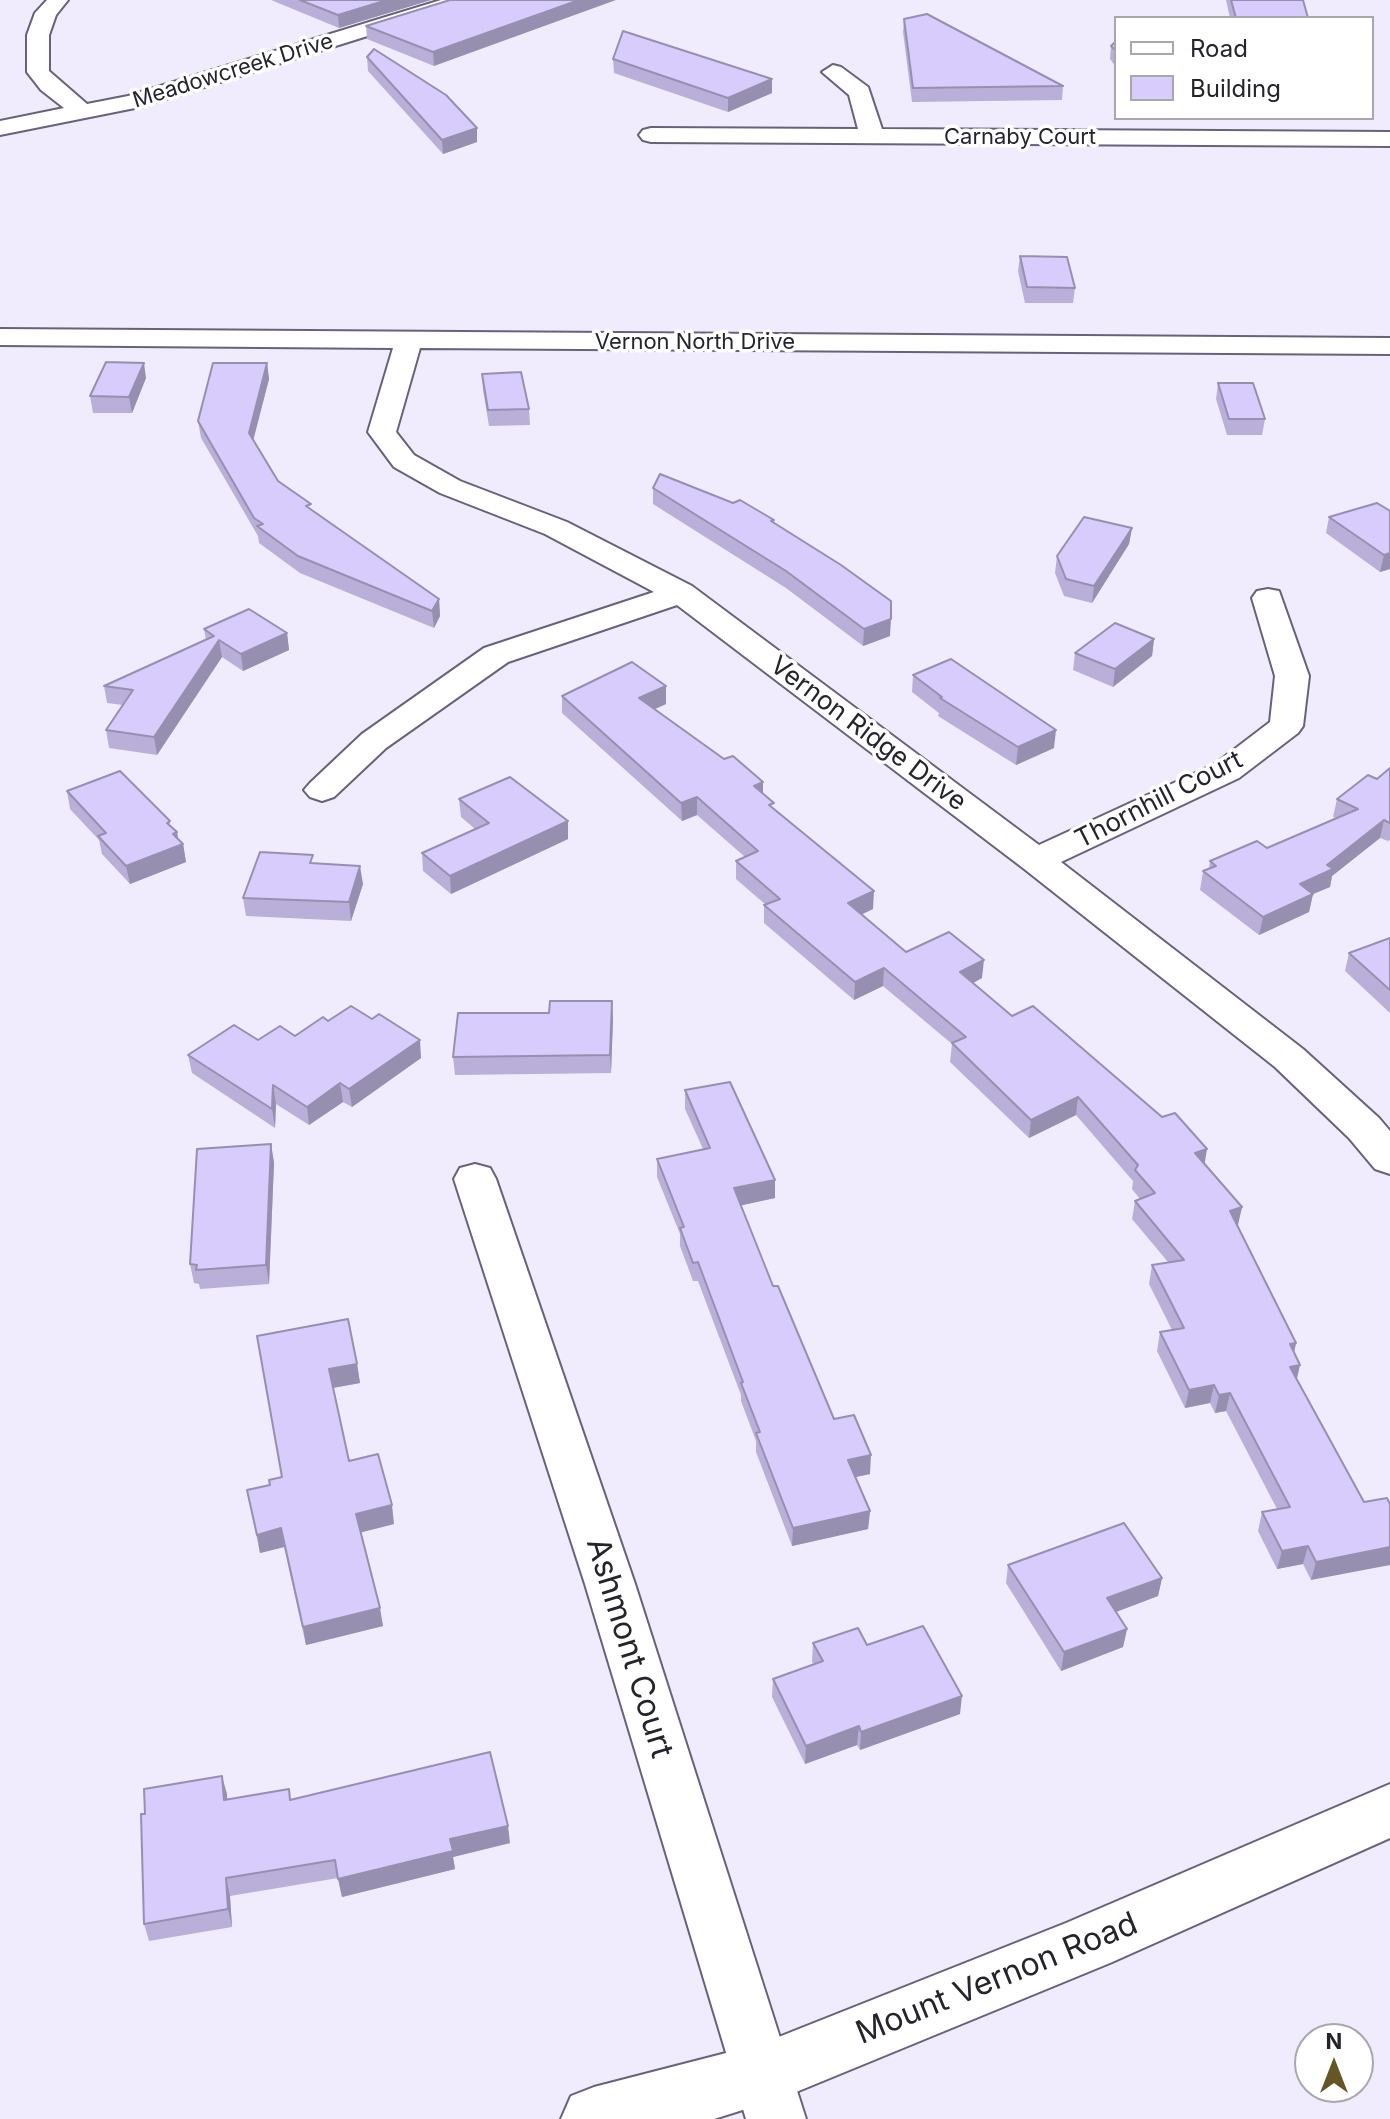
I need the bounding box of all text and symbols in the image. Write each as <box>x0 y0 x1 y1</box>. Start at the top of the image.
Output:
legend <box>1114 16 1374 120</box>
street label: Meadowcreek Drive <box>130 28 336 114</box>
text: Road <box>1190 34 1248 63</box>
text: Building <box>1190 74 1281 103</box>
street label: Carnaby Court <box>944 124 1096 150</box>
street label: Vernon North Drive <box>595 329 795 355</box>
street label: Vernon Ridge Drive <box>764 650 972 818</box>
street label: Thornhill Court <box>1070 744 1248 856</box>
street label: Ashmont Court <box>577 1533 681 1763</box>
street label: Mount Vernon Road <box>851 1905 1143 2053</box>
north arrow <box>1294 2023 1374 2103</box>
text: N <box>1326 2028 1342 2054</box>

